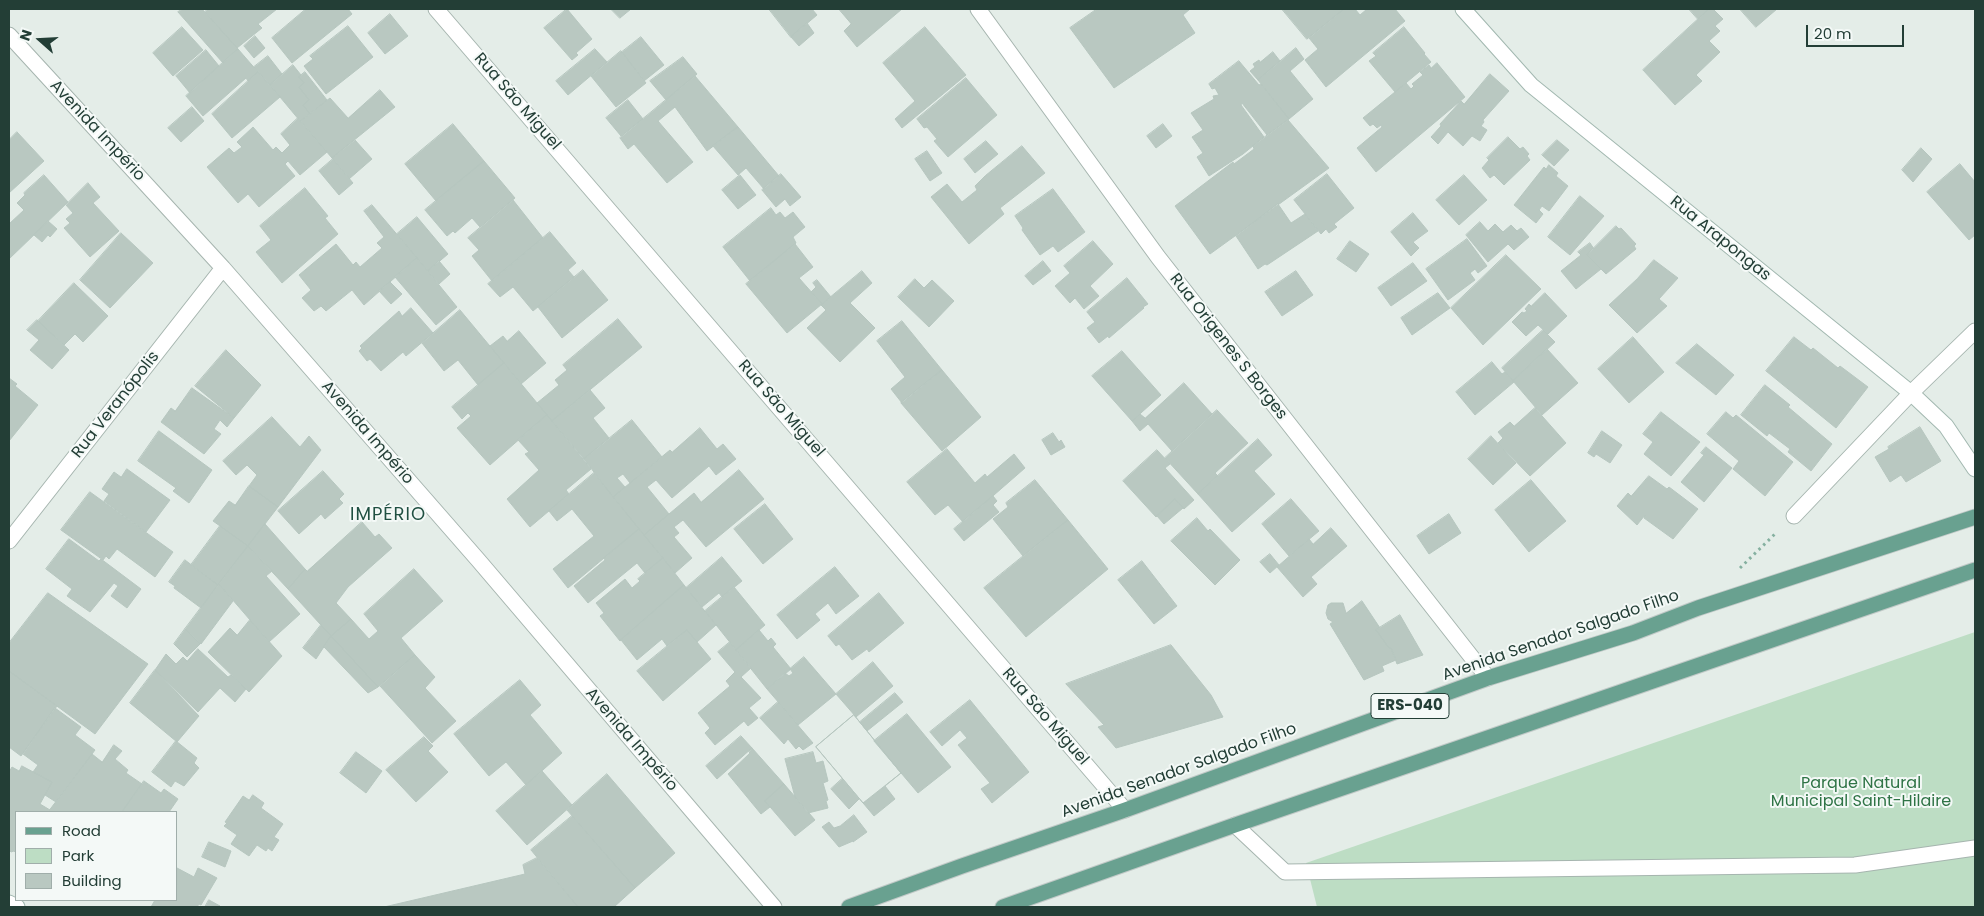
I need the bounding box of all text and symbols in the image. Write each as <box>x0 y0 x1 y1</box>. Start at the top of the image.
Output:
north arrow <box>15 15 65 65</box>
scale bar <box>1809 15 1906 47</box>
text: 20 m <box>1814 23 1852 44</box>
text: N <box>15 27 37 43</box>
street label: Rua São Miguel <box>470 50 564 154</box>
street label: Avenida Império <box>45 77 149 185</box>
street label: Rua Arapongas <box>1666 193 1774 285</box>
street label: Rua Origenes S Borges <box>1165 270 1291 424</box>
street label: Rua Veranópolis <box>68 348 164 462</box>
street label: Rua São Miguel <box>734 357 828 461</box>
street label: Avenida Império <box>317 377 417 489</box>
district label: IMPÉRIO <box>349 504 427 526</box>
street label: Avenida Senador Salgado Filho <box>1440 586 1682 686</box>
street label: Rua São Miguel <box>998 665 1092 769</box>
street label: Avenida Império <box>581 684 681 796</box>
road number: ERS-040 <box>1371 694 1449 718</box>
street label: Avenida Senador Salgado Filho <box>1059 719 1299 823</box>
park label: Parque Natural Municipal Saint-Hilaire <box>1771 774 1951 812</box>
legend <box>15 811 178 901</box>
text: Road <box>62 820 101 841</box>
text: Park <box>62 845 94 866</box>
text: Building <box>62 870 122 891</box>

